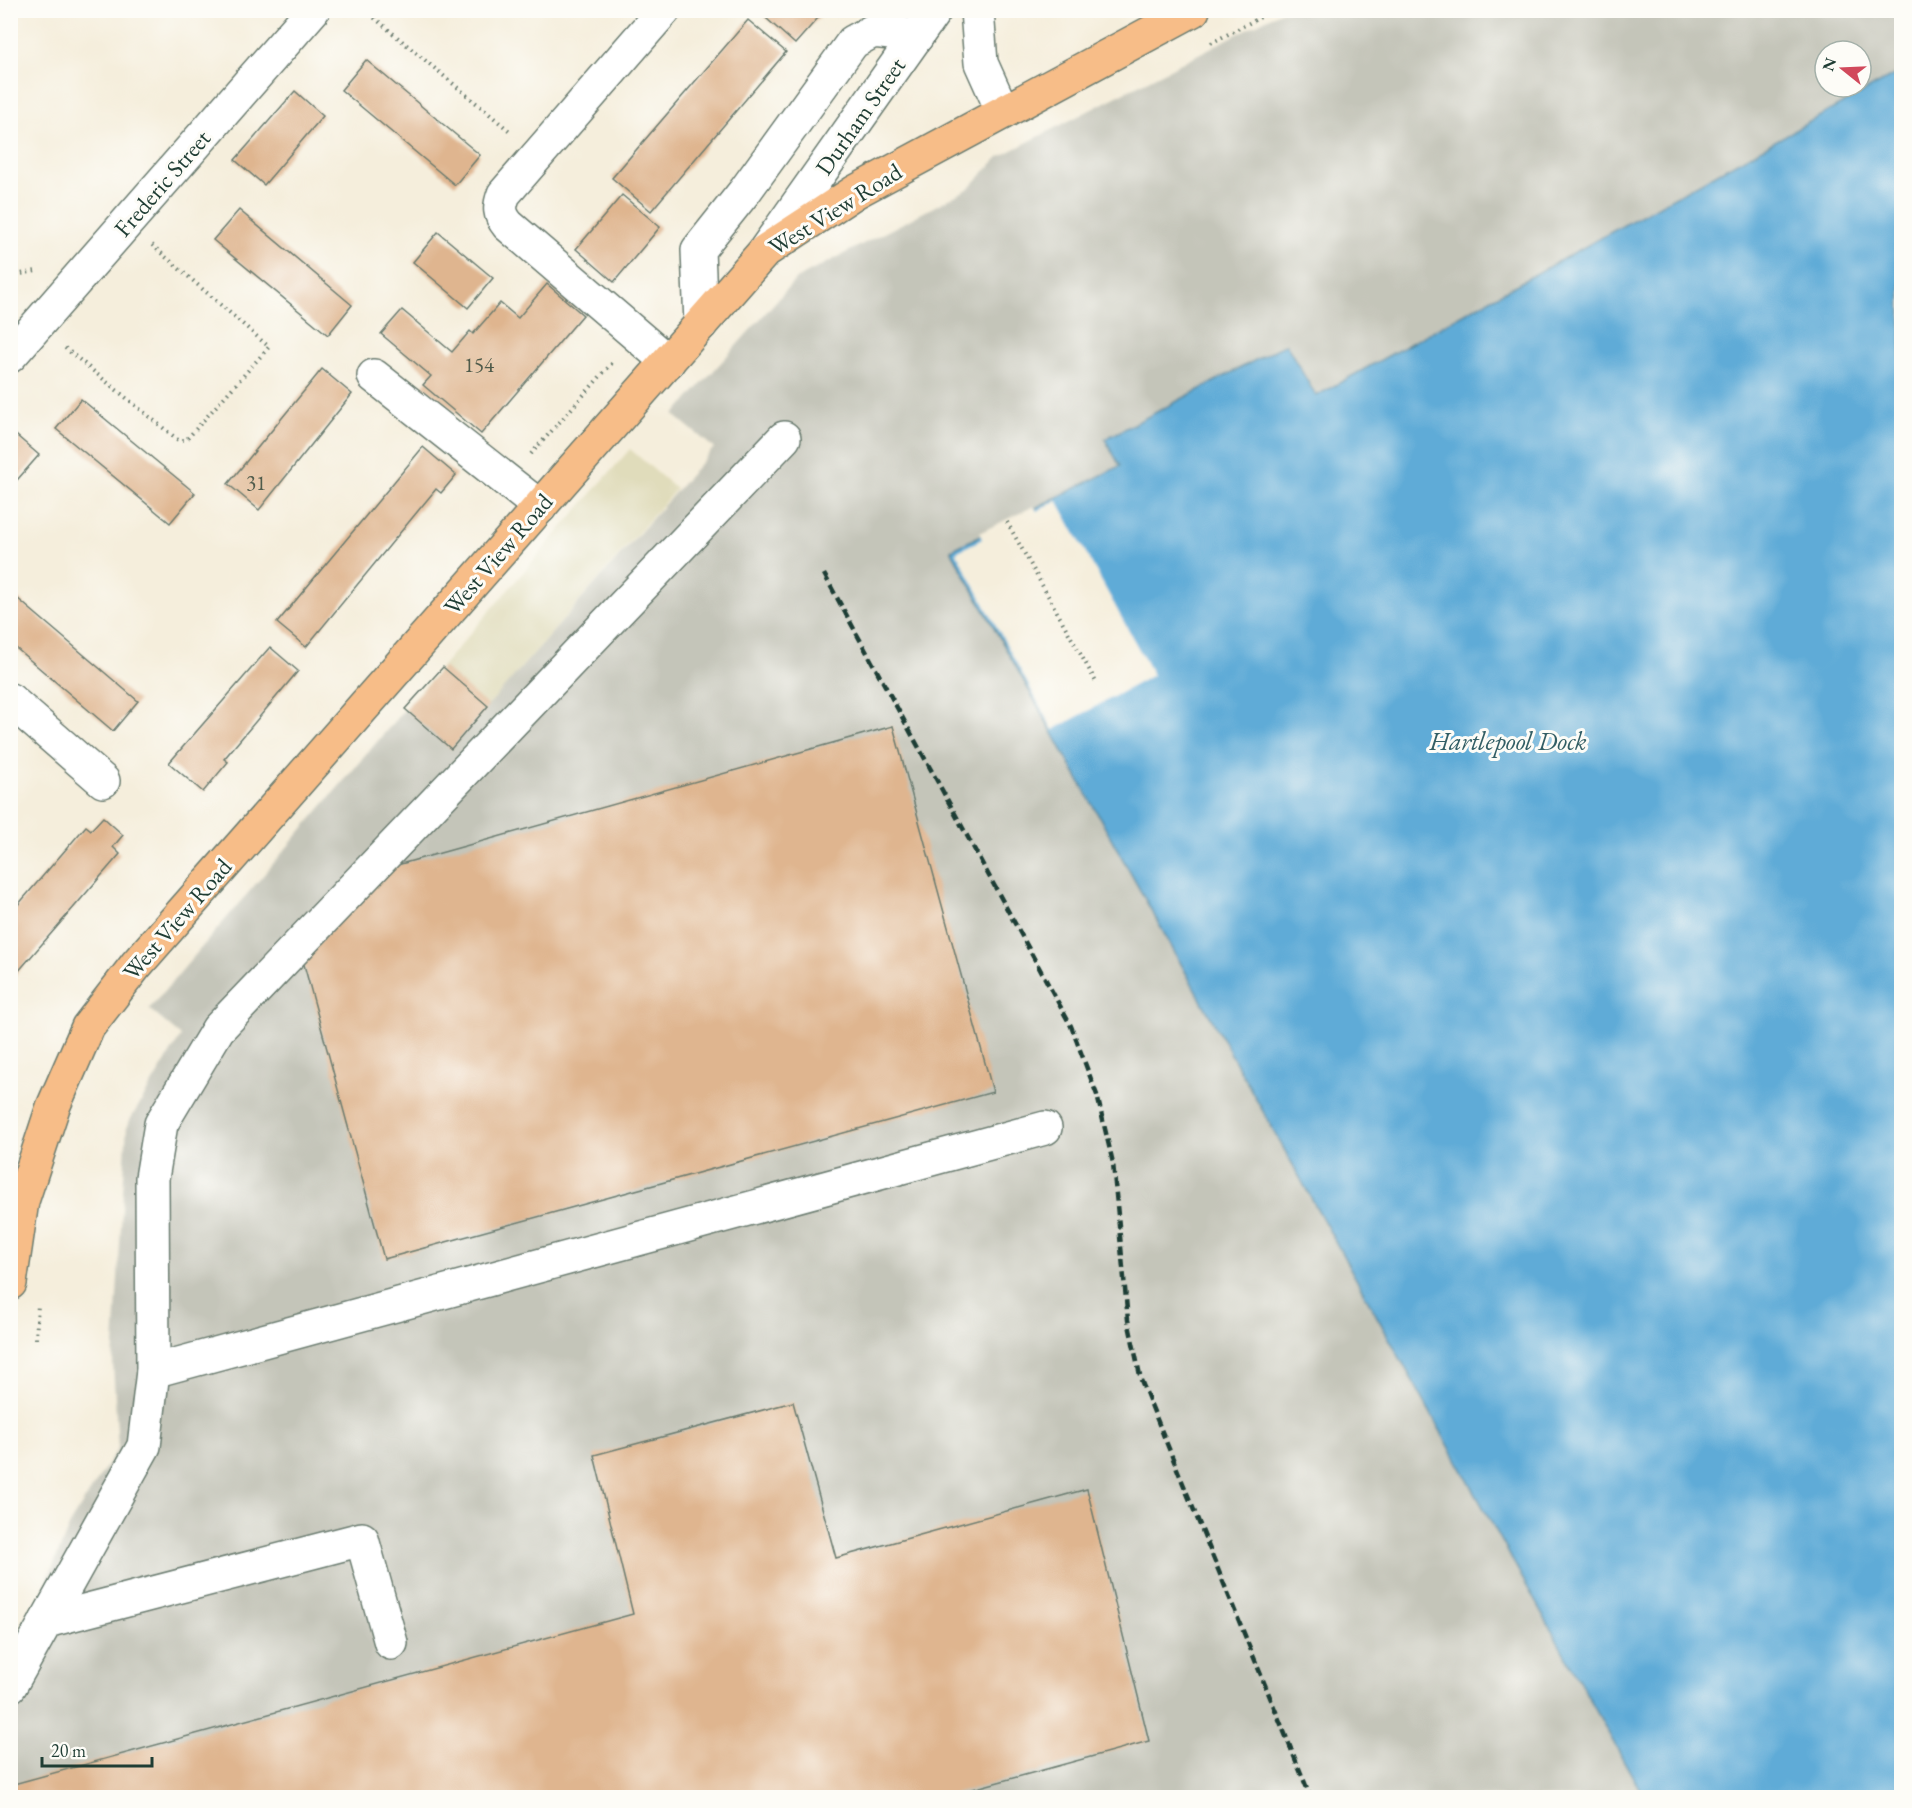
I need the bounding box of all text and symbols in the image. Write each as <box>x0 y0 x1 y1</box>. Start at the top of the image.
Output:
north arrow <box>1813 39 1873 99</box>
street label: Durham Street <box>808 51 912 181</box>
text: N <box>1817 55 1841 74</box>
street label: Frederic Street <box>107 123 217 243</box>
street label: West View Road <box>763 155 908 262</box>
house number: 154 <box>464 351 495 378</box>
house number: 31 <box>246 469 266 496</box>
street label: West View Road <box>437 486 560 621</box>
water label: Hartlepool Dock <box>1428 724 1587 758</box>
street label: West View Road <box>116 851 239 986</box>
scale bar <box>42 1730 152 1768</box>
text: 20 m <box>51 1739 86 1762</box>

